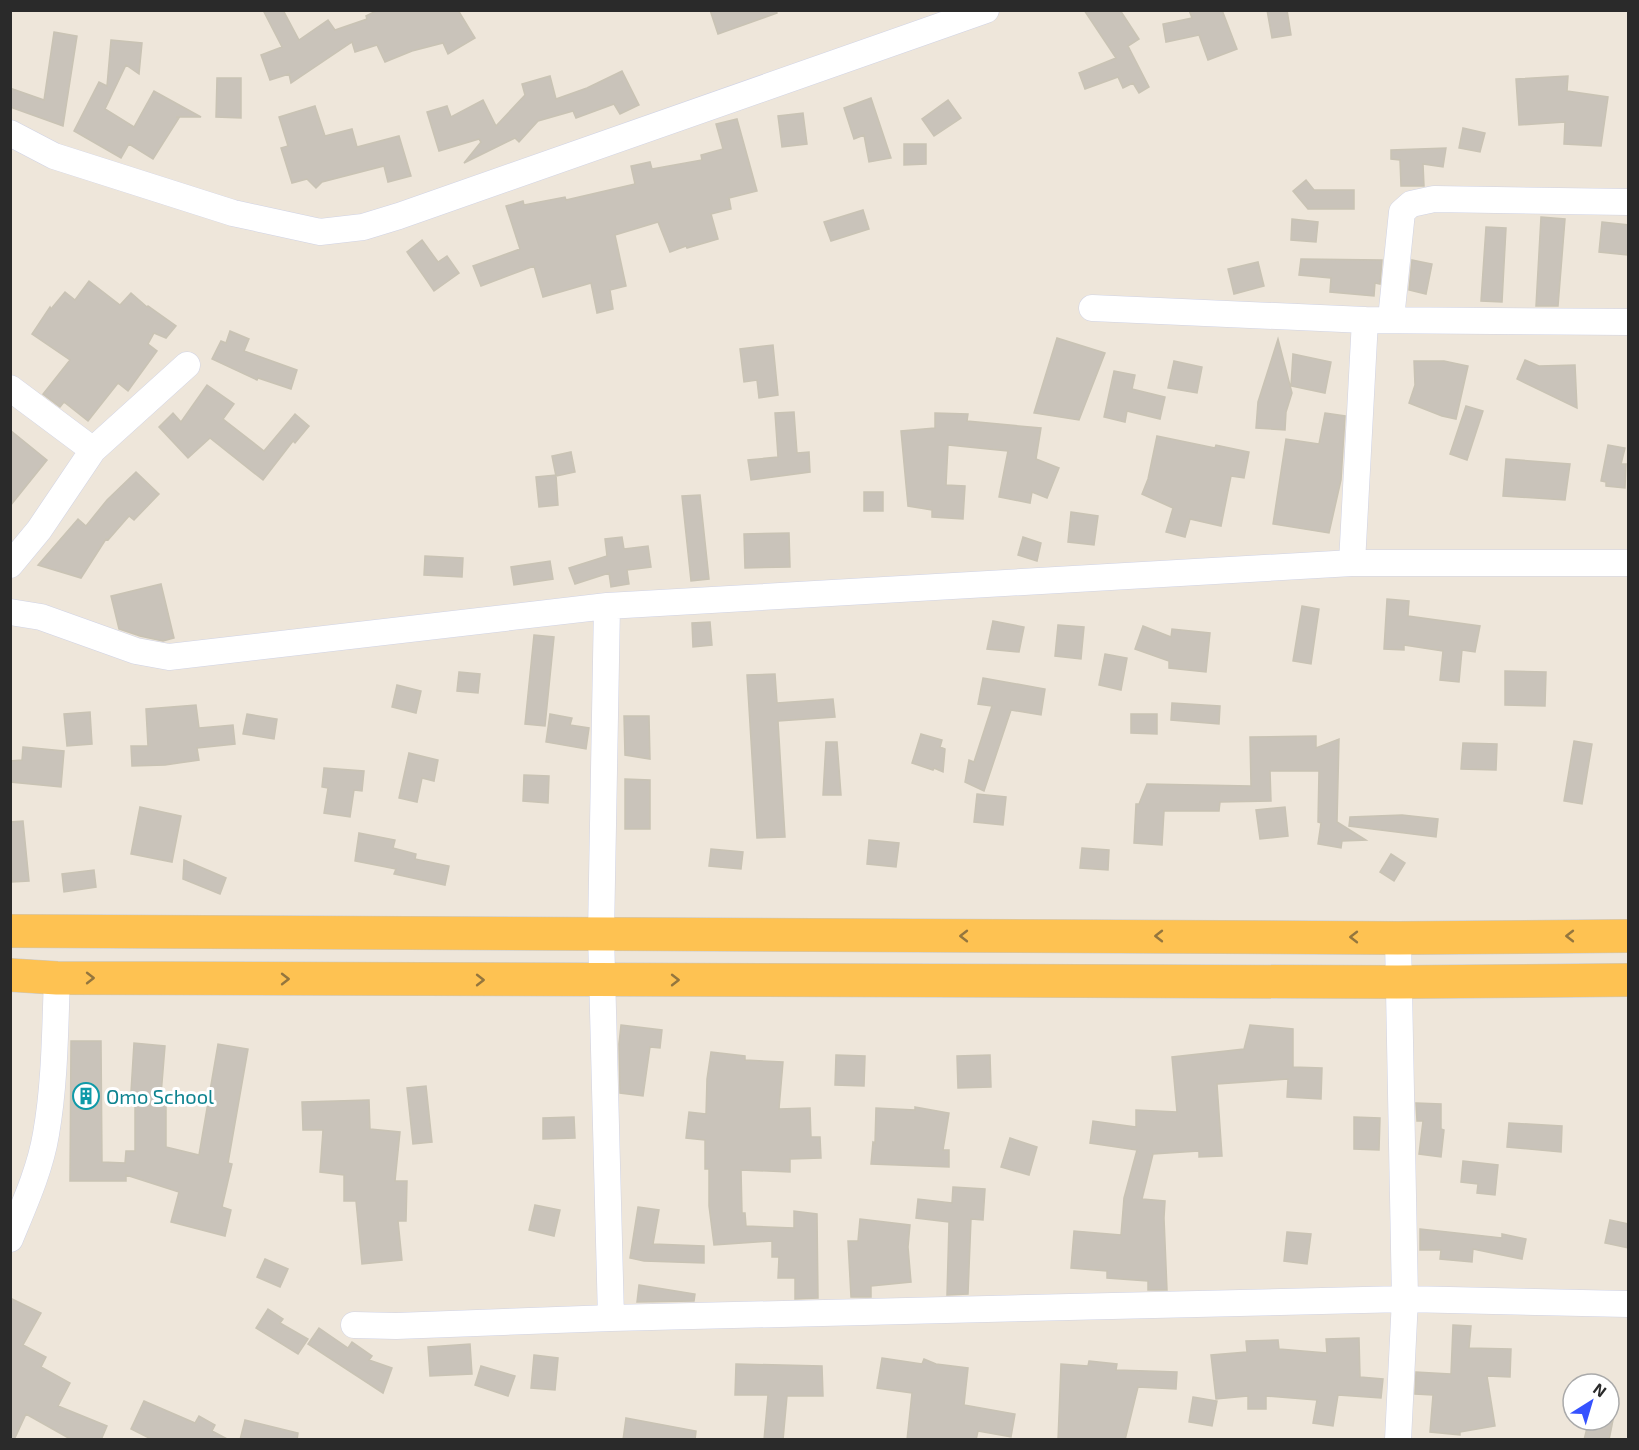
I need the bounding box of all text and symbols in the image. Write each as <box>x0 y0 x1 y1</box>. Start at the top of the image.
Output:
one-way arrow <box>960 929 969 942</box>
one-way arrow <box>1155 930 1164 943</box>
one-way arrow <box>1566 930 1575 942</box>
one-way arrow <box>1350 931 1359 943</box>
one-way arrow <box>85 972 94 985</box>
one-way arrow <box>280 973 289 985</box>
one-way arrow <box>475 974 484 986</box>
one-way arrow <box>670 974 679 986</box>
building icon: Omo School <box>71 1081 101 1111</box>
place label: Omo School <box>106 1084 214 1108</box>
north arrow <box>1561 1372 1621 1432</box>
text: N <box>1590 1379 1611 1401</box>

